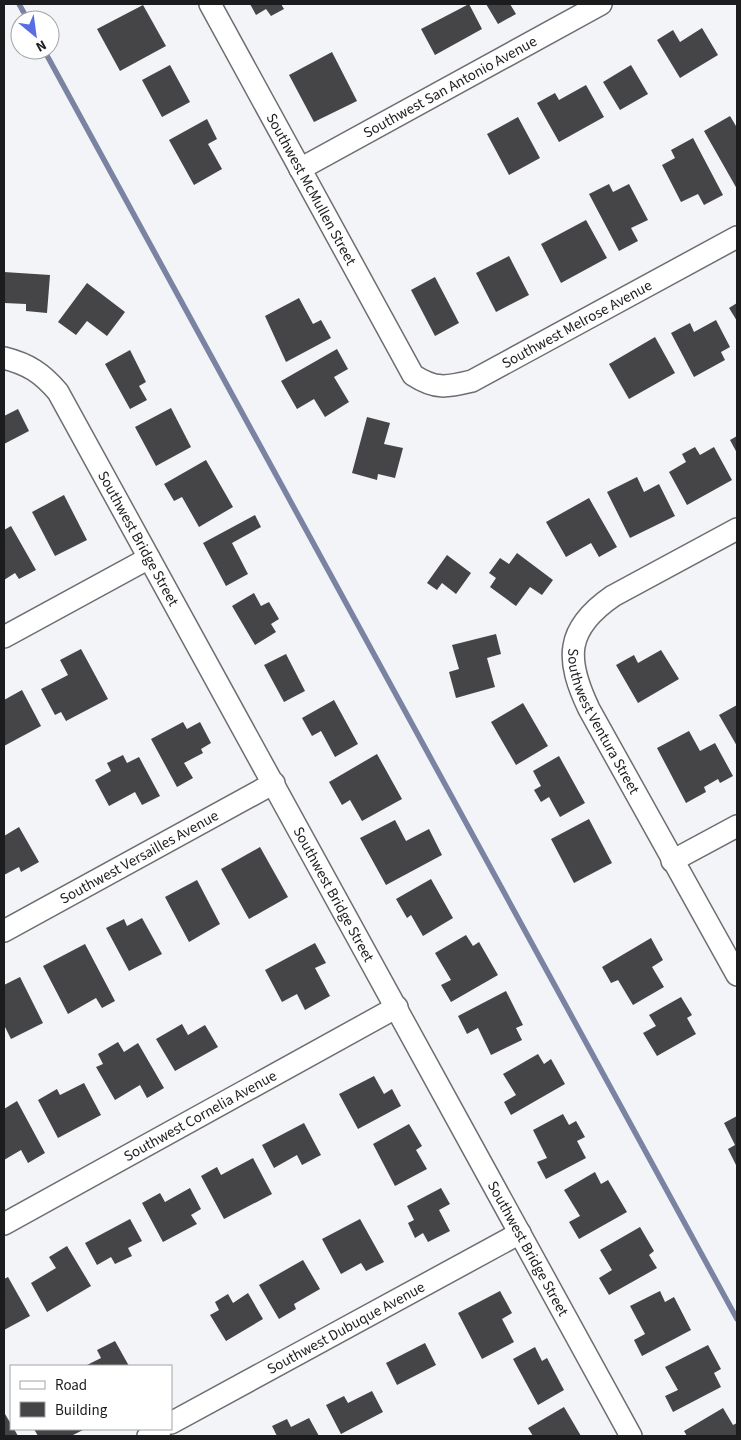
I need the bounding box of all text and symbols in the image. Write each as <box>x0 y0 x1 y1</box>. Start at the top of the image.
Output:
north arrow <box>10 10 60 60</box>
street label: Southwest San Antonio Avenue <box>359 31 541 143</box>
text: N <box>32 34 50 56</box>
street label: Southwest McMullen Street <box>261 109 361 269</box>
street label: Southwest Melrose Avenue <box>498 275 656 373</box>
street label: Southwest Bridge Street <box>93 467 184 610</box>
street label: Southwest Ventura Street <box>563 648 645 798</box>
street label: Southwest Versailles Avenue <box>56 805 222 909</box>
street label: Southwest Bridge Street <box>288 823 379 966</box>
street label: Southwest Cornelia Avenue <box>120 1065 280 1166</box>
street label: Southwest Bridge Street <box>482 1177 574 1320</box>
street label: Southwest Dubuque Avenue <box>263 1276 429 1379</box>
legend <box>10 1365 172 1430</box>
text: Road <box>55 1375 87 1396</box>
text: Building <box>55 1400 108 1421</box>

